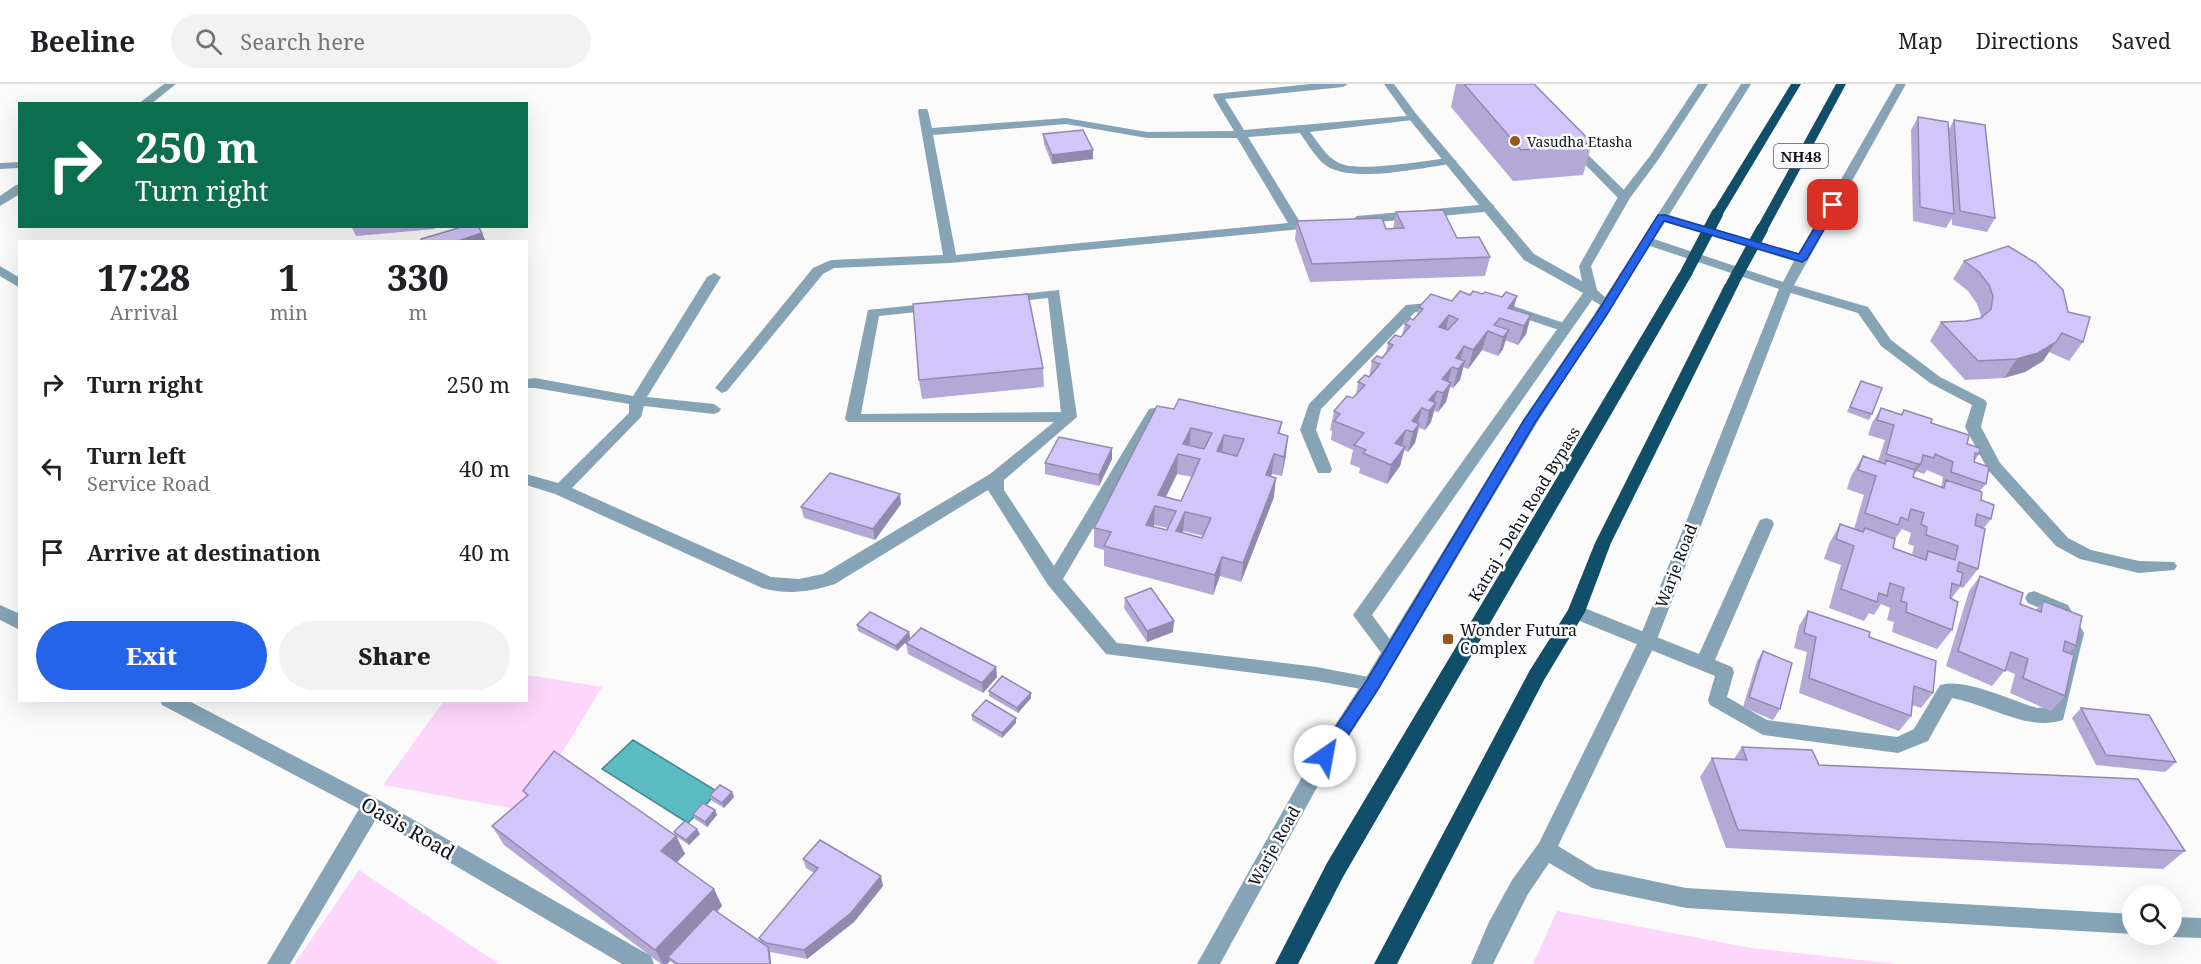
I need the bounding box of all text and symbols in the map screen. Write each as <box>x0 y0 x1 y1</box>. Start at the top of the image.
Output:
search box <box>171 14 591 68</box>
text: Beeline <box>30 22 135 60</box>
icon: search <box>192 25 225 58</box>
text: Search here <box>240 26 365 56</box>
text: Map <box>1898 27 1943 55</box>
text: Directions <box>1976 27 2078 55</box>
text: Saved <box>2111 27 2171 55</box>
text: 250 m <box>135 118 259 175</box>
icon: right <box>36 126 114 204</box>
place label: Vasudha Etasha <box>1527 132 1632 151</box>
marker: Vasudha Etasha <box>1508 134 1522 148</box>
road number: NH48 <box>1774 144 1828 168</box>
text: Turn right <box>135 172 268 209</box>
pin <box>1807 179 1858 230</box>
icon: arrive <box>1816 188 1849 221</box>
text: 17:28 <box>97 253 190 302</box>
text: 1 <box>279 253 299 302</box>
text: 330 <box>387 253 449 302</box>
text: Arrival <box>110 299 178 326</box>
text: min <box>270 299 308 326</box>
text: m <box>409 299 427 326</box>
icon: right <box>36 368 69 401</box>
text: Turn right <box>87 369 203 399</box>
text: 250 m <box>447 369 510 399</box>
street label: Katraj - Dehu Road Bypass <box>1463 423 1585 605</box>
text: Turn left <box>87 440 186 470</box>
icon: left <box>36 452 69 485</box>
text: 40 m <box>459 453 510 483</box>
text: Service Road <box>87 470 210 497</box>
street label: Warje Road <box>1650 521 1702 611</box>
icon: arrive <box>36 536 69 569</box>
text: Arrive at destination <box>87 537 321 567</box>
text: 40 m <box>459 537 510 567</box>
place label: Wonder Futura Complex <box>1460 619 1577 659</box>
button: Exit <box>36 621 267 690</box>
button: Share <box>279 621 510 690</box>
marker: Wonder Futura Complex <box>1441 632 1455 646</box>
position arrow <box>1293 724 1357 788</box>
street label: Oasis Road <box>356 790 460 866</box>
street label: Warje Road <box>1243 802 1305 890</box>
map controls <box>2122 885 2182 945</box>
button: search <box>2122 885 2182 945</box>

